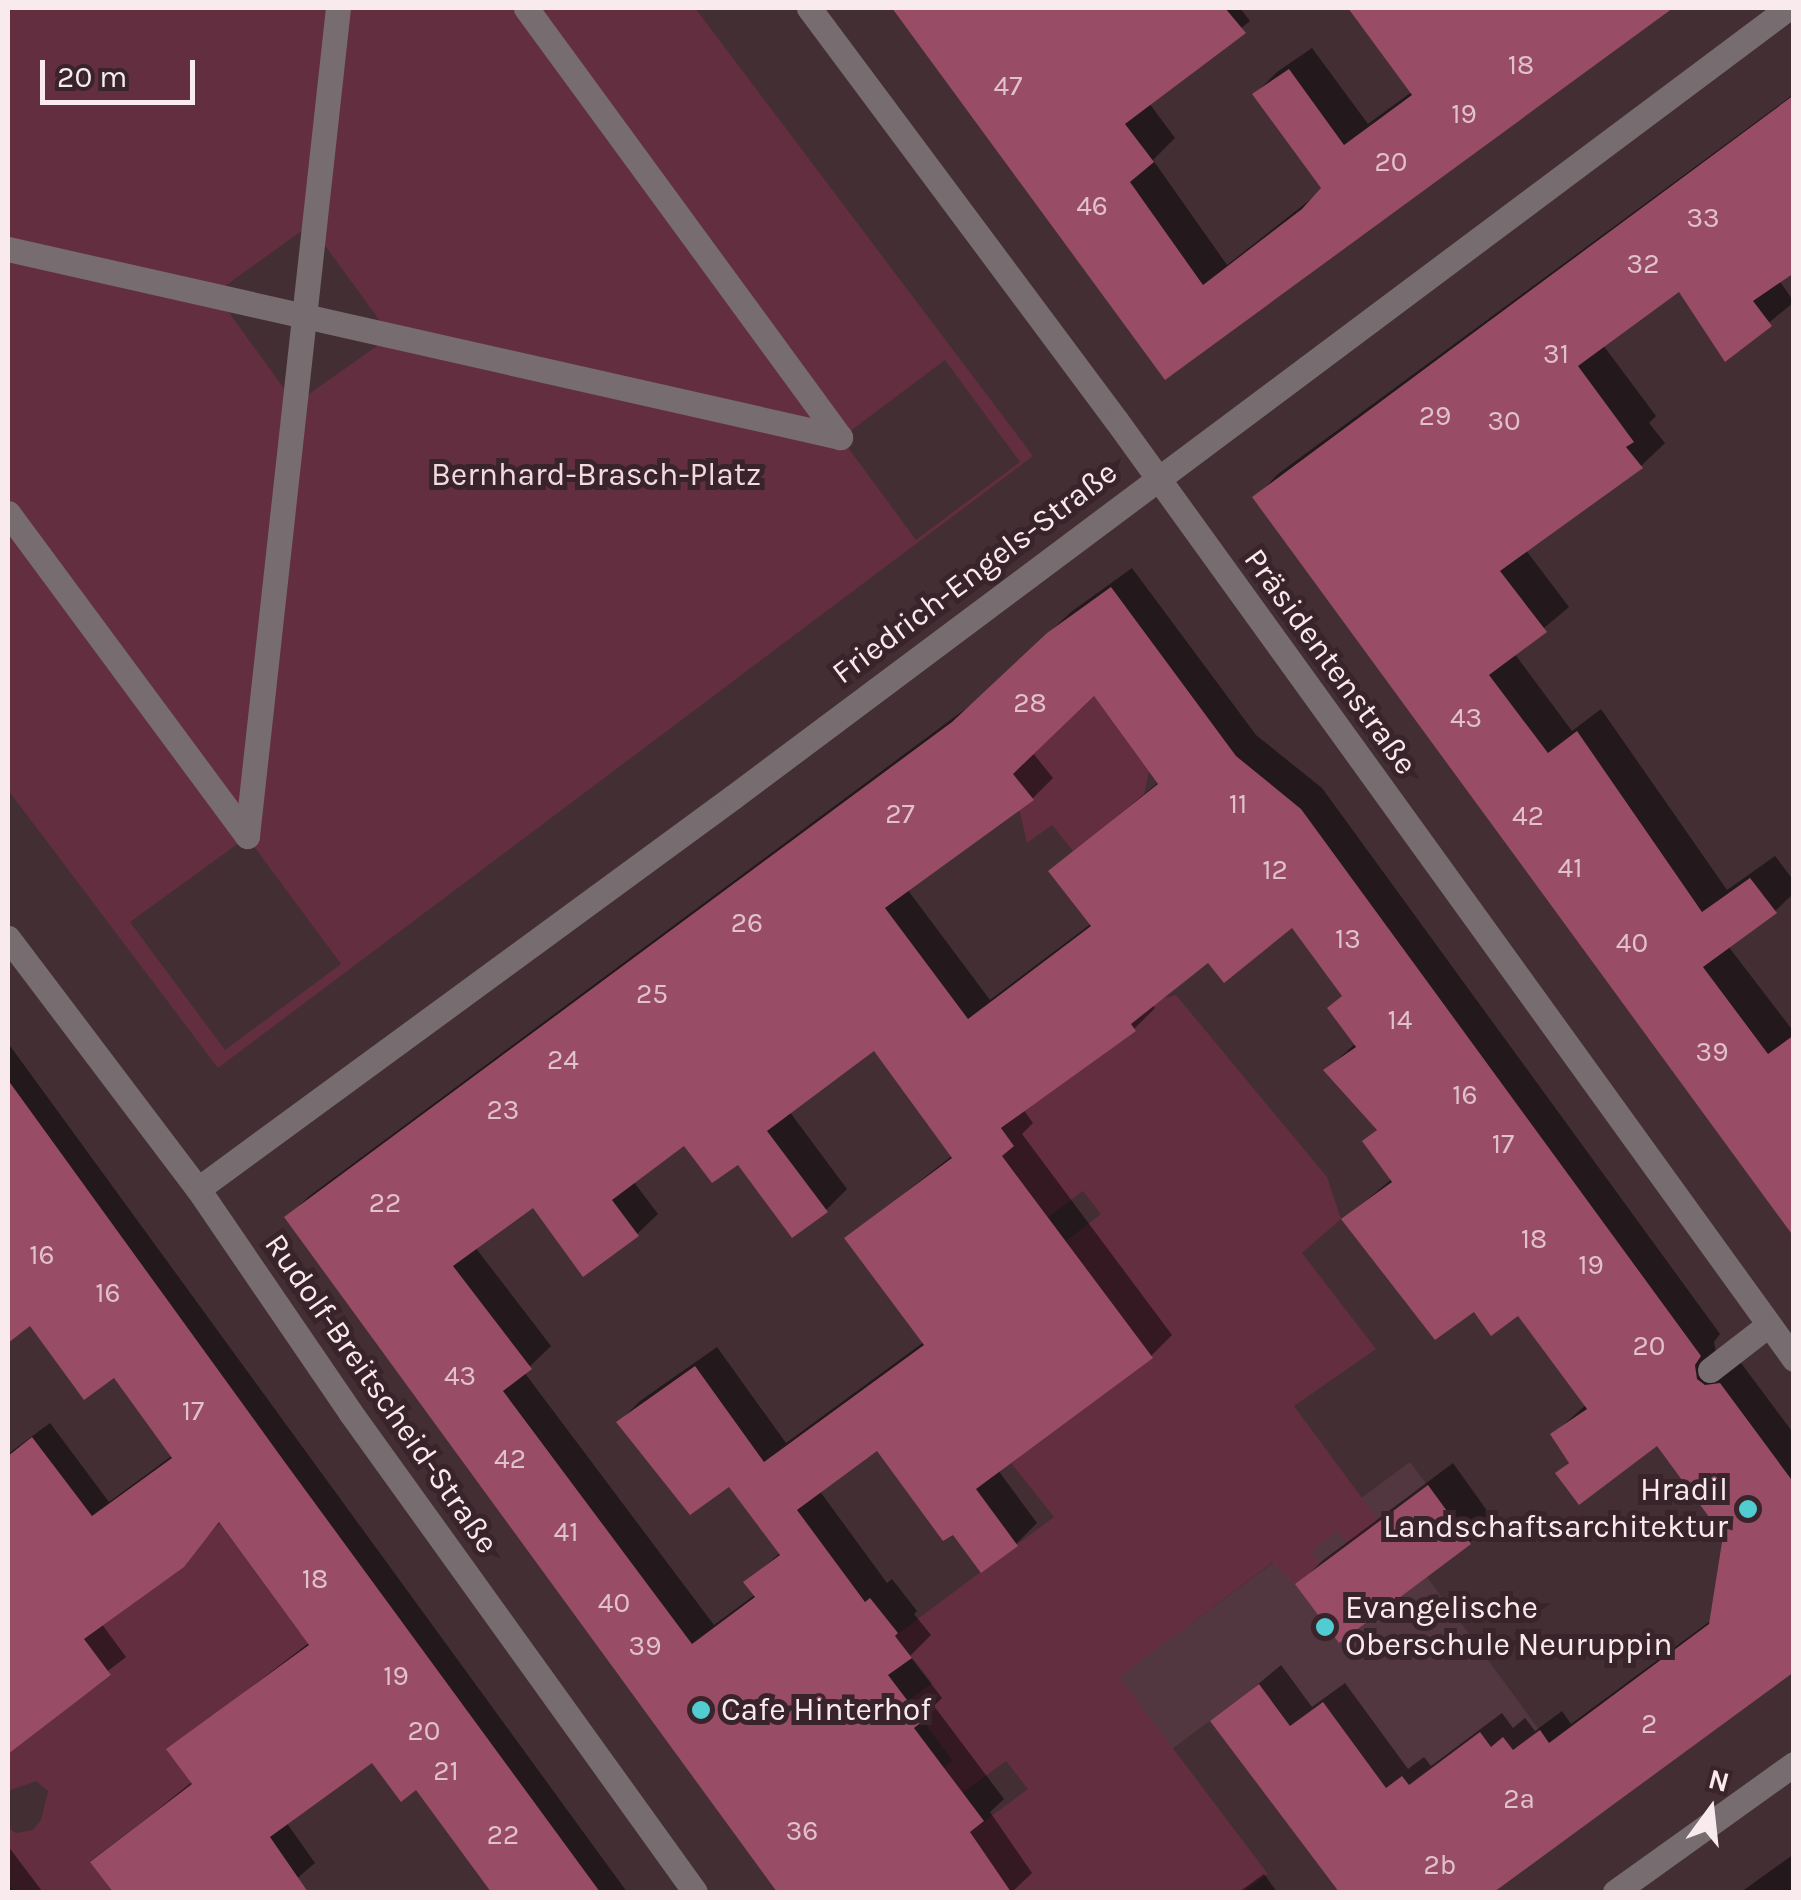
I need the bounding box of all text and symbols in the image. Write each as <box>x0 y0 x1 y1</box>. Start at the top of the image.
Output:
scale bar <box>45 40 200 102</box>
house number: 18 <box>1508 48 1534 82</box>
text: 20 m <box>57 59 127 95</box>
house number: 47 <box>994 69 1022 103</box>
house number: 19 <box>1451 97 1477 131</box>
house number: 20 <box>1375 145 1407 179</box>
house number: 46 <box>1076 189 1108 223</box>
house number: 33 <box>1686 201 1720 235</box>
house number: 32 <box>1627 247 1659 281</box>
house number: 31 <box>1543 337 1569 371</box>
house number: 29 <box>1419 399 1451 433</box>
house number: 30 <box>1487 404 1521 438</box>
street label: Friedrich-Engels-Straße <box>825 453 1125 693</box>
park label: Bernhard-Brasch-Platz <box>431 456 761 494</box>
street label: Präsidentenstraße <box>1235 542 1425 782</box>
house number: 28 <box>1013 686 1047 720</box>
house number: 43 <box>1450 701 1482 735</box>
house number: 11 <box>1229 787 1247 821</box>
house number: 27 <box>885 797 915 831</box>
house number: 42 <box>1512 799 1544 833</box>
house number: 41 <box>1558 851 1582 885</box>
house number: 12 <box>1262 853 1288 887</box>
house number: 26 <box>731 906 763 940</box>
house number: 13 <box>1335 922 1361 956</box>
house number: 40 <box>1616 926 1648 960</box>
house number: 25 <box>636 977 668 1011</box>
house number: 14 <box>1388 1003 1412 1037</box>
house number: 39 <box>1696 1035 1728 1069</box>
house number: 24 <box>547 1043 579 1077</box>
house number: 16 <box>1452 1078 1478 1112</box>
house number: 23 <box>487 1093 519 1127</box>
house number: 17 <box>1492 1127 1514 1161</box>
house number: 22 <box>369 1186 401 1220</box>
house number: 18 <box>1521 1222 1547 1256</box>
street label: Rudolf-Breitscheid-Straße <box>256 1227 506 1561</box>
house number: 16 <box>29 1238 55 1272</box>
house number: 19 <box>1578 1248 1604 1282</box>
house number: 16 <box>95 1276 121 1310</box>
house number: 20 <box>1633 1329 1665 1363</box>
house number: 43 <box>444 1359 476 1393</box>
house number: 17 <box>182 1394 204 1428</box>
house number: 42 <box>494 1442 526 1476</box>
place label: Hradil Landschaftsarchitektur <box>1383 1472 1728 1547</box>
marker: Hradil Landschaftsarchitektur <box>1737 1498 1759 1520</box>
house number: 41 <box>554 1515 578 1549</box>
house number: 18 <box>302 1562 328 1596</box>
house number: 40 <box>598 1586 630 1620</box>
place label: Evangelische Oberschule Neuruppin <box>1345 1590 1673 1665</box>
marker: Evangelische Oberschule Neuruppin <box>1314 1616 1336 1638</box>
house number: 39 <box>629 1629 661 1663</box>
house number: 19 <box>383 1659 409 1693</box>
place label: Cafe Hinterhof <box>721 1691 931 1729</box>
marker: Cafe Hinterhof <box>690 1699 712 1721</box>
house number: 2 <box>1641 1707 1657 1741</box>
house number: 20 <box>408 1714 440 1748</box>
house number: 21 <box>433 1754 459 1788</box>
north arrow <box>1661 1760 1761 1860</box>
text: N <box>1705 1762 1733 1799</box>
house number: 2a <box>1503 1782 1535 1816</box>
house number: 36 <box>786 1814 818 1848</box>
house number: 22 <box>487 1818 519 1852</box>
house number: 2b <box>1424 1848 1456 1882</box>

